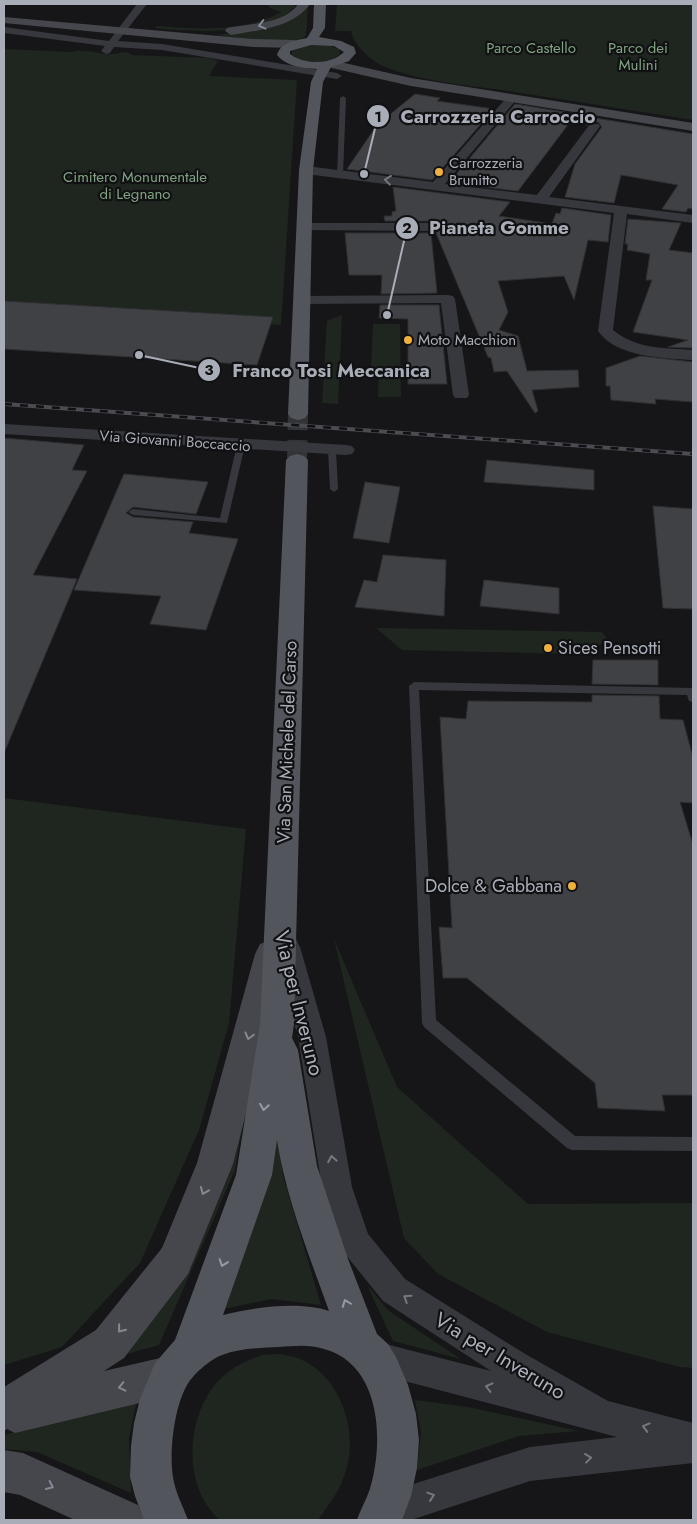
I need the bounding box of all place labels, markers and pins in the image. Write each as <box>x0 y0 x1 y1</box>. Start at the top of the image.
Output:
callout: Carrozzeria Carroccio <box>366 99 606 133</box>
place label: Carrozzeria Brunitto <box>449 152 523 191</box>
marker: Carrozzeria Brunitto <box>433 166 445 178</box>
callout: Pianeta Gomme <box>395 211 579 245</box>
place label: Moto Macchion <box>418 329 516 351</box>
marker: Moto Macchion <box>402 334 414 346</box>
callout: Franco Tosi Meccanica <box>197 353 440 387</box>
place label: Sices Pensotti <box>558 635 662 661</box>
marker: Sices Pensotti <box>542 642 554 654</box>
place label: Dolce & Gabbana <box>425 873 562 899</box>
marker: Dolce & Gabbana <box>566 880 578 892</box>

